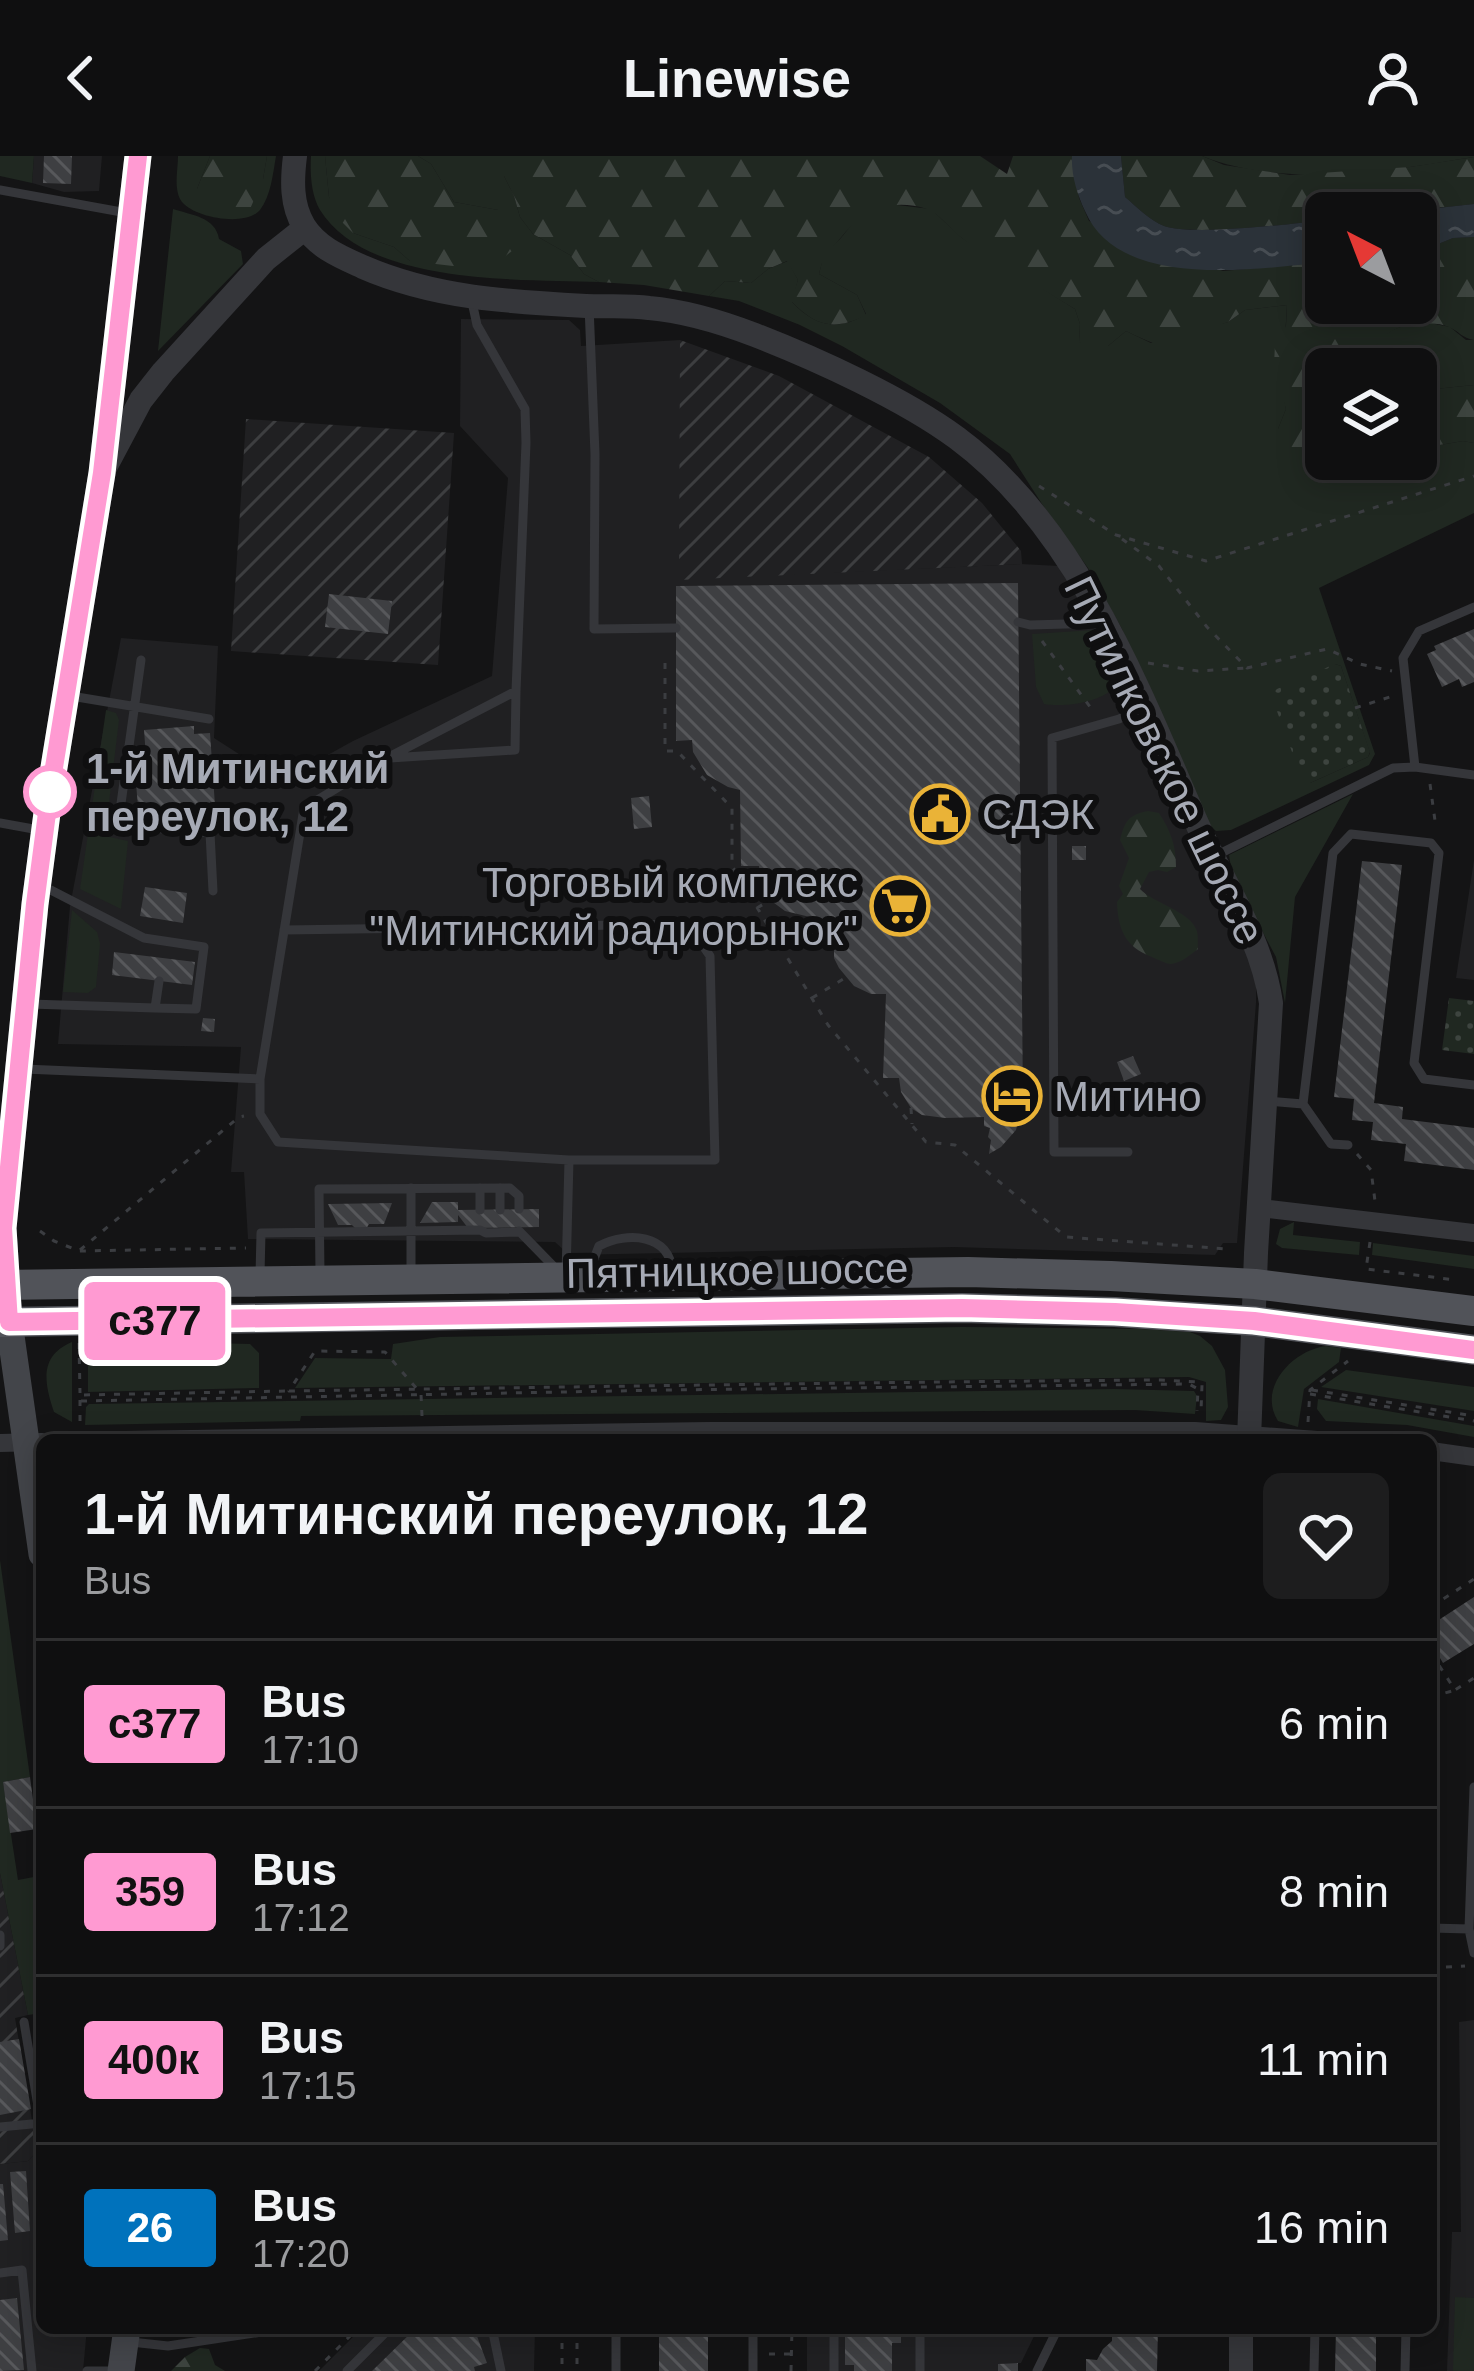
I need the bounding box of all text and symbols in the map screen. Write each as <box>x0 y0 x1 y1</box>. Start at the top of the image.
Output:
icon: back <box>48 45 114 111</box>
icon: person <box>1360 45 1426 111</box>
text: Linewise <box>623 48 851 108</box>
north arrow <box>1305 192 1437 324</box>
map controls <box>1305 192 1437 480</box>
button: layers <box>1305 348 1437 480</box>
street label: Путилковское шоссе <box>1055 569 1274 952</box>
place label: 1-й Митинский переулок, 12 <box>86 745 389 840</box>
marker: 1-й Митинский переулок, 12 <box>25 767 75 817</box>
public building icon: СДЭК <box>909 783 971 845</box>
place label: СДЭК <box>982 791 1095 838</box>
place label: Торговый комплекс "Митинский радиорынок" <box>369 859 858 954</box>
supermarket icon: Торговый комплекс "Митинский радиорынок" <box>869 875 931 937</box>
hotel icon: Митино <box>981 1065 1043 1127</box>
place label: Митино <box>1054 1073 1202 1120</box>
street label: Пятницкое шоссе <box>565 1244 909 1297</box>
line badge: с377 <box>71 1282 239 1360</box>
text: с377 <box>108 1297 202 1344</box>
button: heart <box>1263 1473 1389 1599</box>
text: 1-й Митинский переулок, 12 <box>84 1482 868 1546</box>
text: Bus <box>84 1559 151 1602</box>
text: Bus <box>261 1676 346 1727</box>
text: 6 min <box>1279 1698 1389 1749</box>
text: с377 <box>108 1700 201 1747</box>
text: 17:10 <box>261 1728 359 1771</box>
text: Bus <box>252 1844 337 1895</box>
text: 8 min <box>1279 1866 1389 1917</box>
text: 359 <box>115 1868 185 1915</box>
text: 17:12 <box>252 1896 350 1939</box>
text: Bus <box>259 2012 344 2063</box>
text: 11 min <box>1257 2034 1389 2085</box>
text: 400к <box>108 2036 199 2083</box>
text: 17:15 <box>259 2064 357 2107</box>
text: Bus <box>252 2180 337 2231</box>
text: 16 min <box>1254 2202 1389 2253</box>
text: 26 <box>127 2204 173 2251</box>
text: 17:20 <box>252 2232 350 2275</box>

